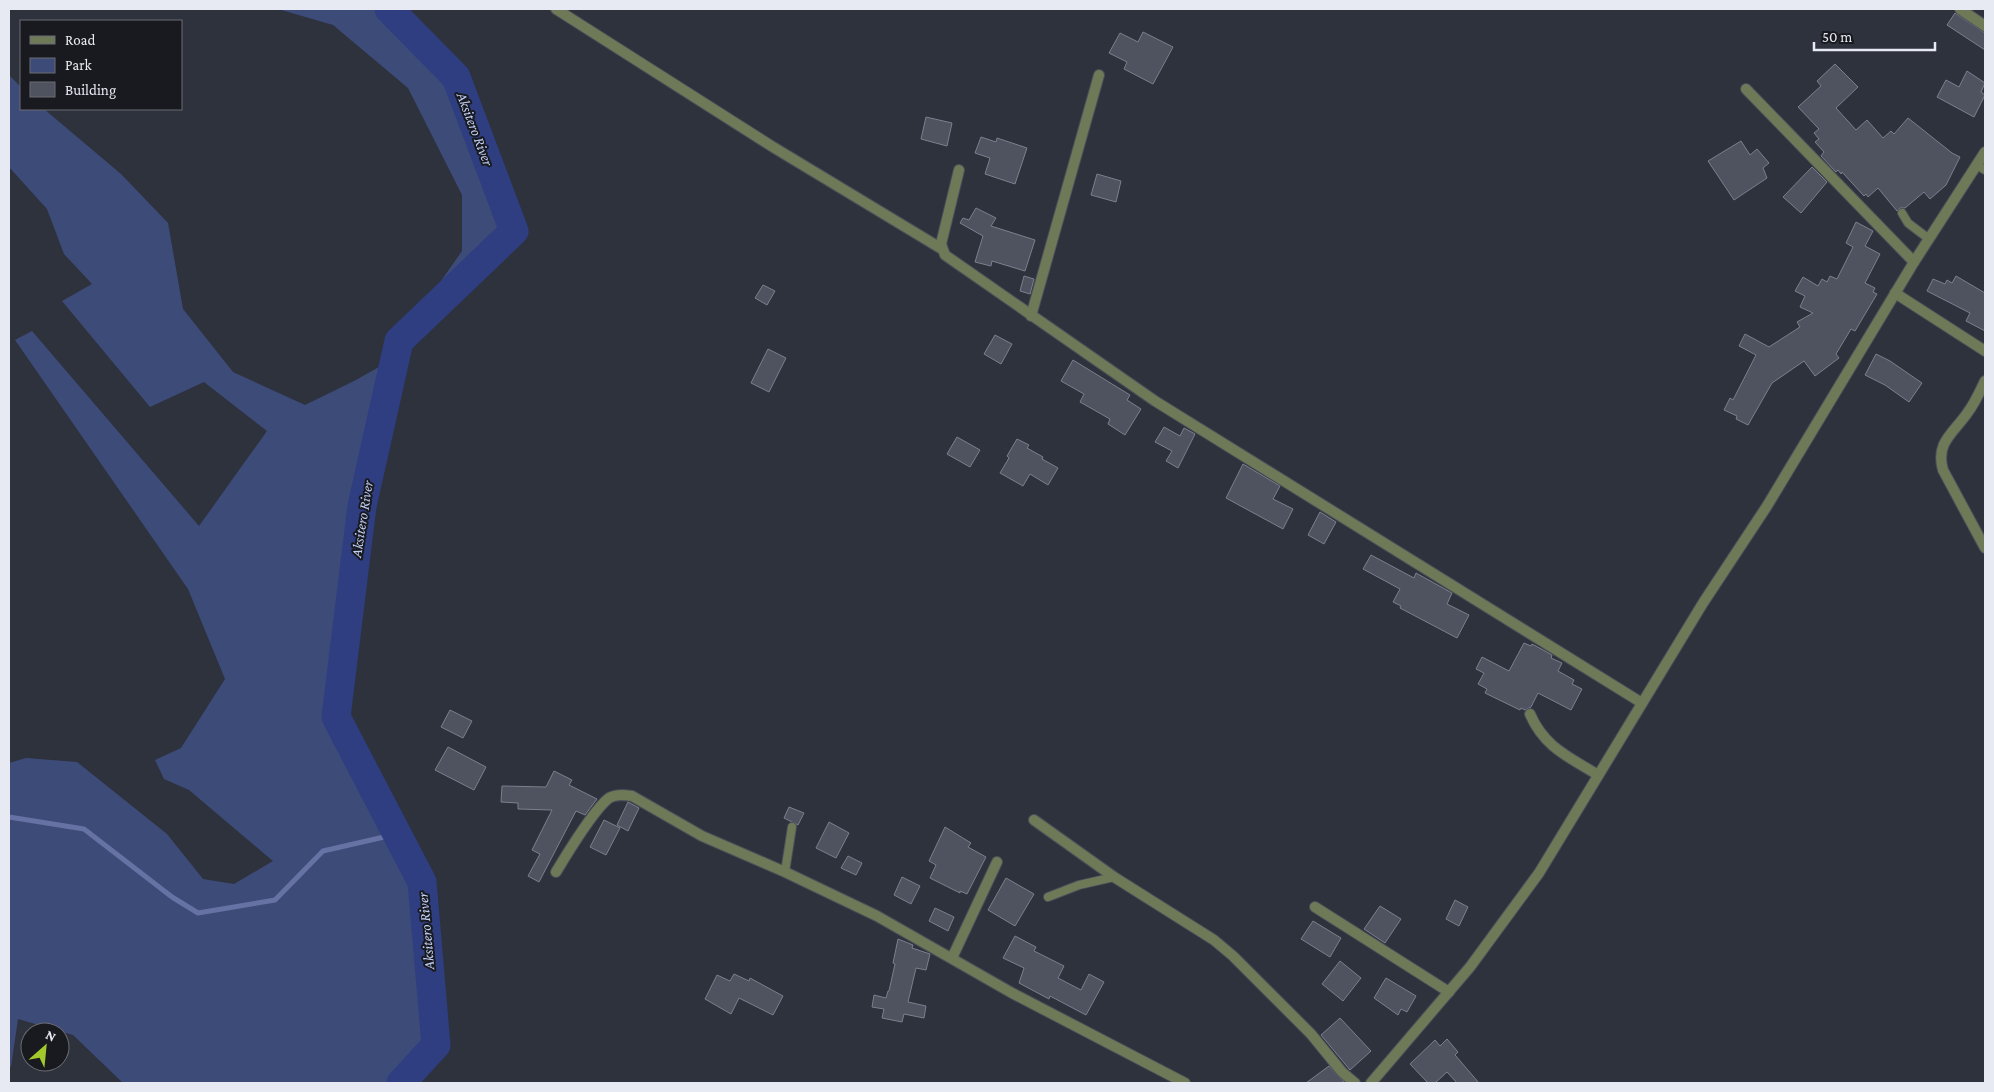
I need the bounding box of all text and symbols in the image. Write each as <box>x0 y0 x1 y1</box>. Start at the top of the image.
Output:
legend <box>20 20 182 110</box>
scale bar <box>1814 20 1935 52</box>
text: 50 m <box>1822 29 1852 45</box>
text: Road <box>65 32 96 48</box>
text: Park <box>65 57 92 73</box>
text: Building <box>65 82 116 99</box>
water label: Aksitero River <box>453 89 497 169</box>
water label: Aksitero River <box>348 479 376 559</box>
water label: Aksitero River <box>415 891 437 971</box>
north arrow <box>20 1022 70 1072</box>
text: N <box>43 1026 59 1045</box>

